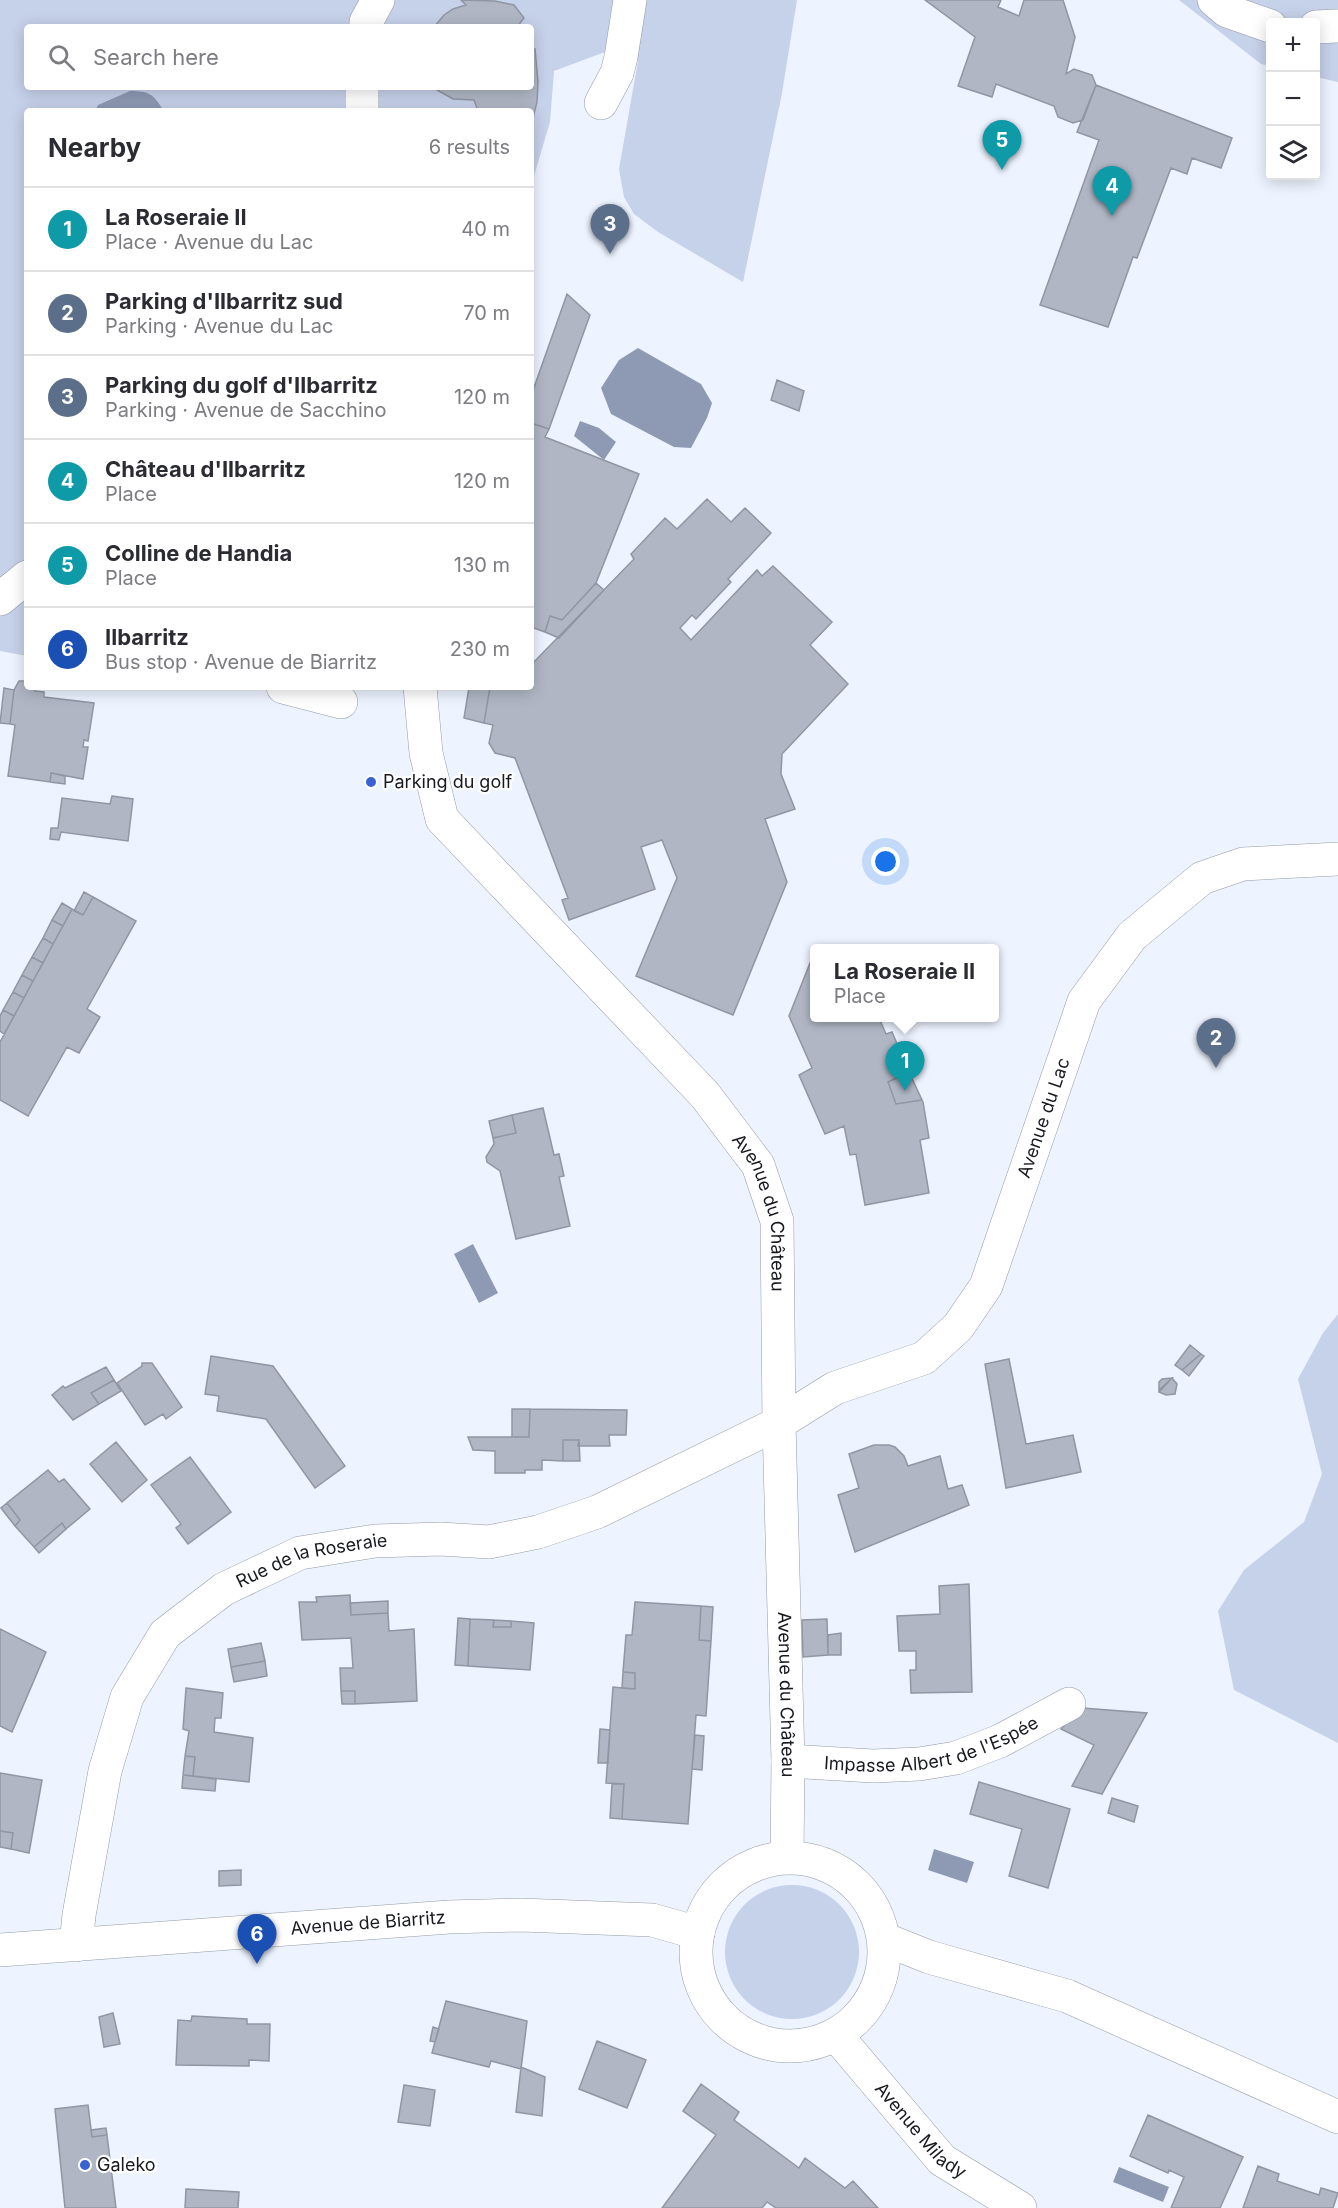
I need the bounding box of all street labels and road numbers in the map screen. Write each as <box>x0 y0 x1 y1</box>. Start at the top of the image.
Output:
street label: Avenue du Lac <box>1013 1055 1074 1180</box>
street label: Avenue du Château <box>728 1129 789 1292</box>
street label: Rue de la Roseraie <box>233 1530 388 1592</box>
street label: Avenue du Château <box>774 1611 799 1778</box>
street label: Impasse Albert de l'Espée <box>824 1711 1042 1776</box>
street label: Avenue de Biarritz <box>290 1906 446 1939</box>
street label: Avenue Milady <box>871 2078 970 2182</box>

